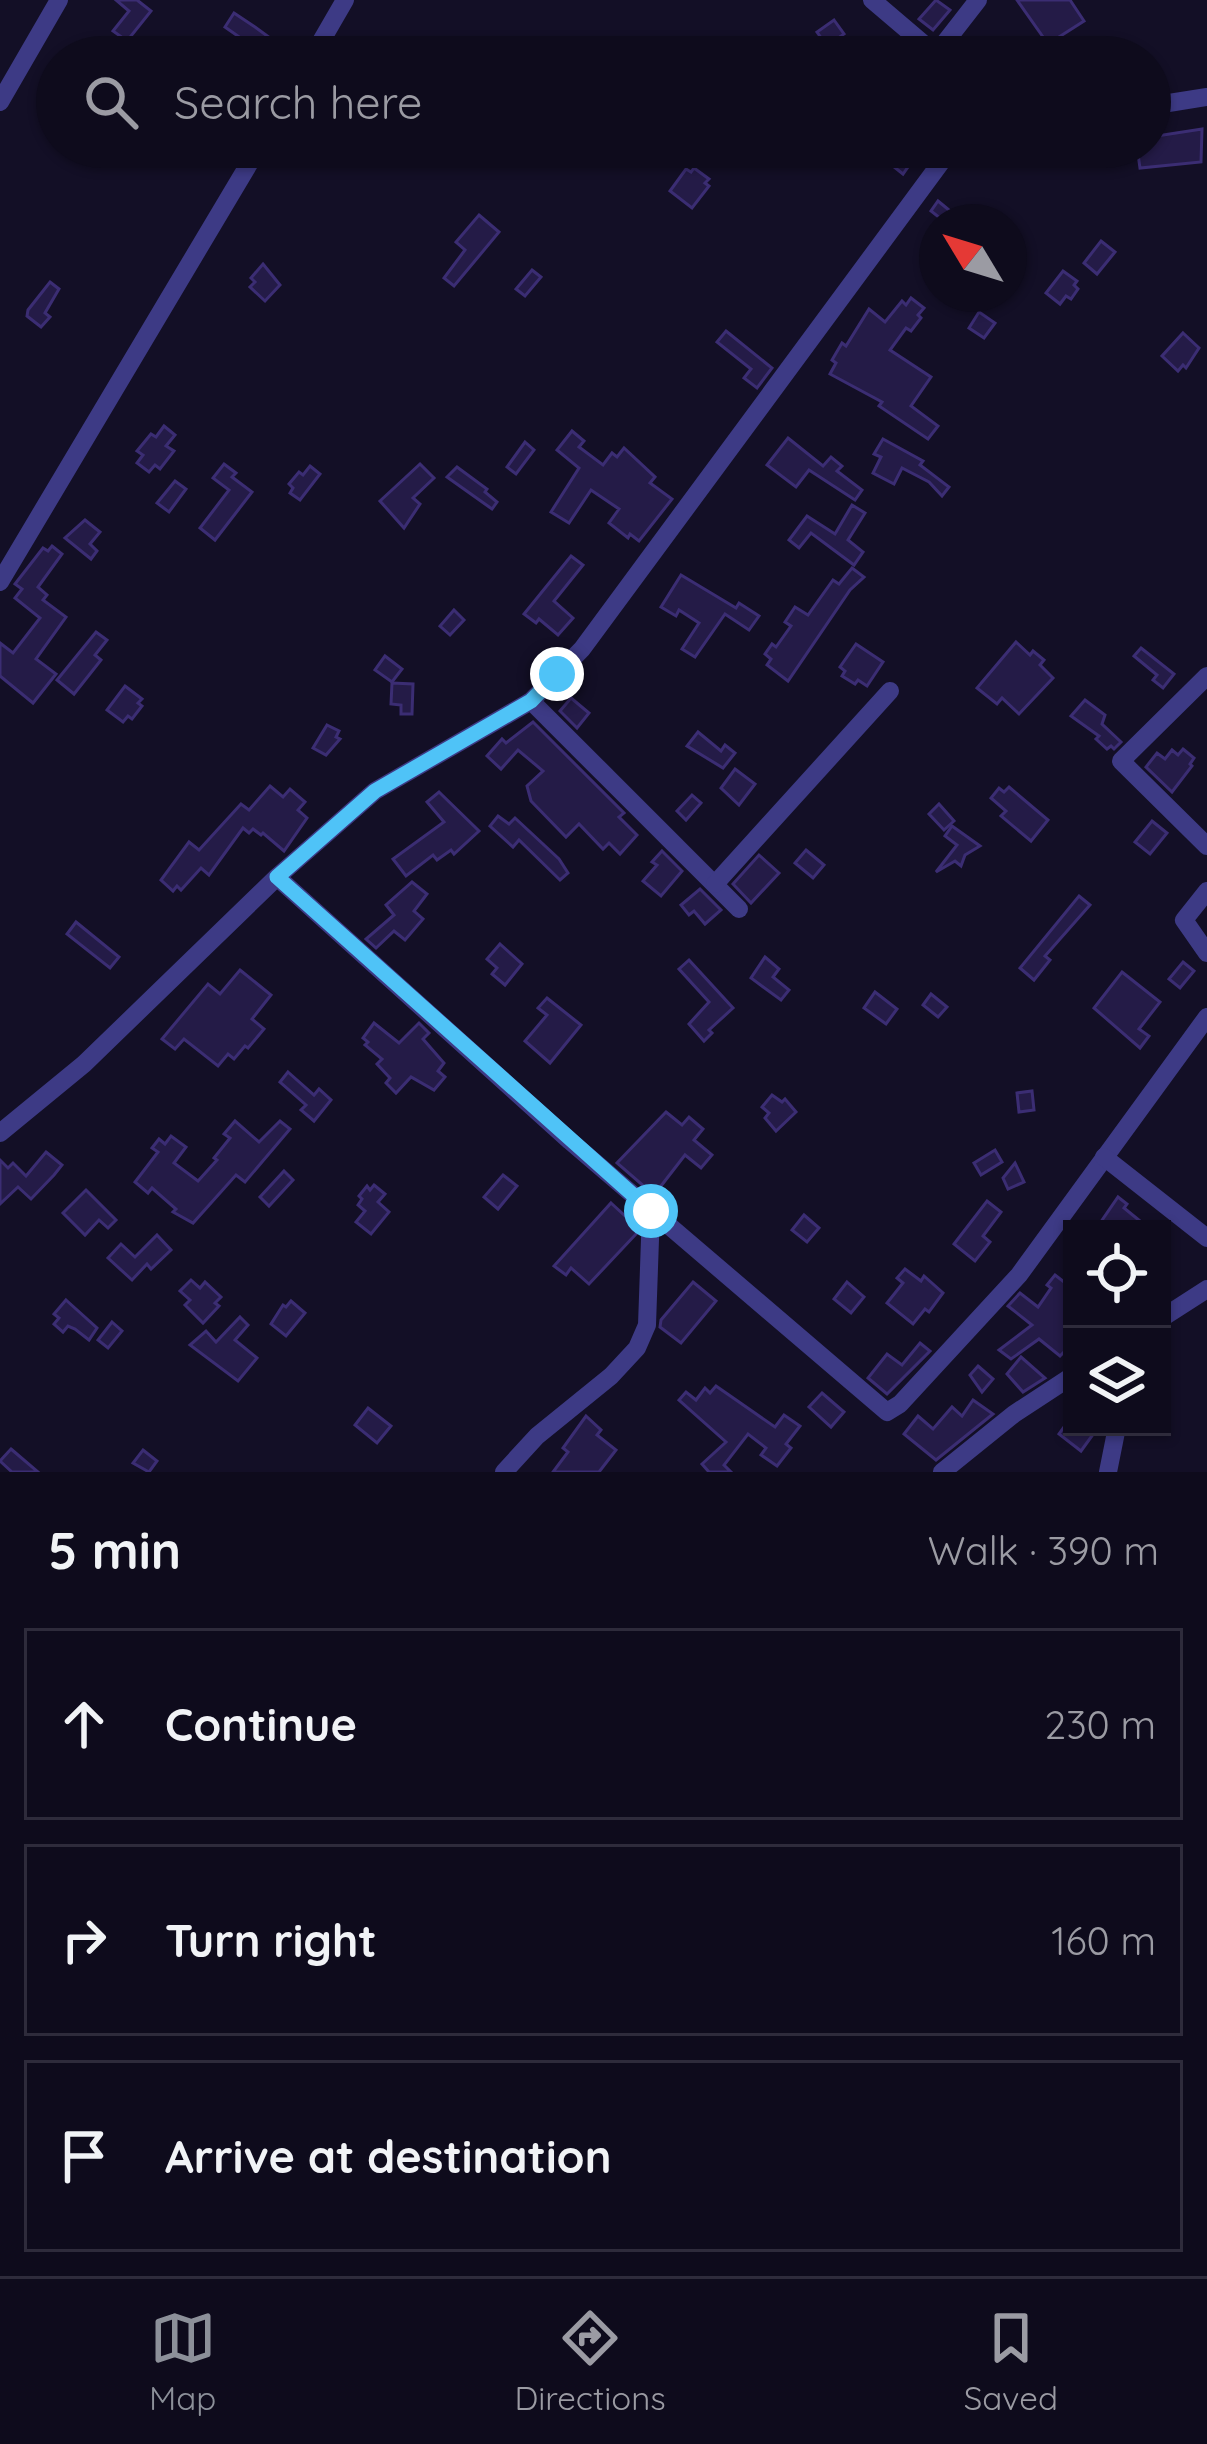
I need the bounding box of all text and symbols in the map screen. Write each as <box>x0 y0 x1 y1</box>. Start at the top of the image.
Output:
search box <box>36 36 1171 168</box>
icon: search <box>78 69 144 135</box>
text: Search here <box>174 74 422 130</box>
north arrow <box>919 204 1027 312</box>
route end <box>530 647 584 701</box>
route start <box>624 1184 678 1238</box>
map controls <box>1063 1220 1171 1436</box>
button: locate <box>1063 1220 1171 1328</box>
button: layers <box>1063 1328 1171 1436</box>
text: 5 min <box>48 1518 181 1582</box>
text: Walk · 390 m <box>928 1526 1159 1575</box>
icon: ahead <box>51 1691 117 1757</box>
text: Continue <box>165 1696 357 1752</box>
text: 230 m <box>1045 1700 1156 1749</box>
icon: right <box>51 1907 117 1973</box>
text: Turn right <box>165 1912 377 1968</box>
text: 160 m <box>1051 1916 1156 1965</box>
icon: arrive <box>51 2123 117 2189</box>
text: Arrive at destination <box>165 2128 611 2184</box>
tab: Map <box>149 2305 216 2418</box>
tab: Directions <box>514 2305 666 2418</box>
tab: Saved <box>964 2305 1058 2418</box>

